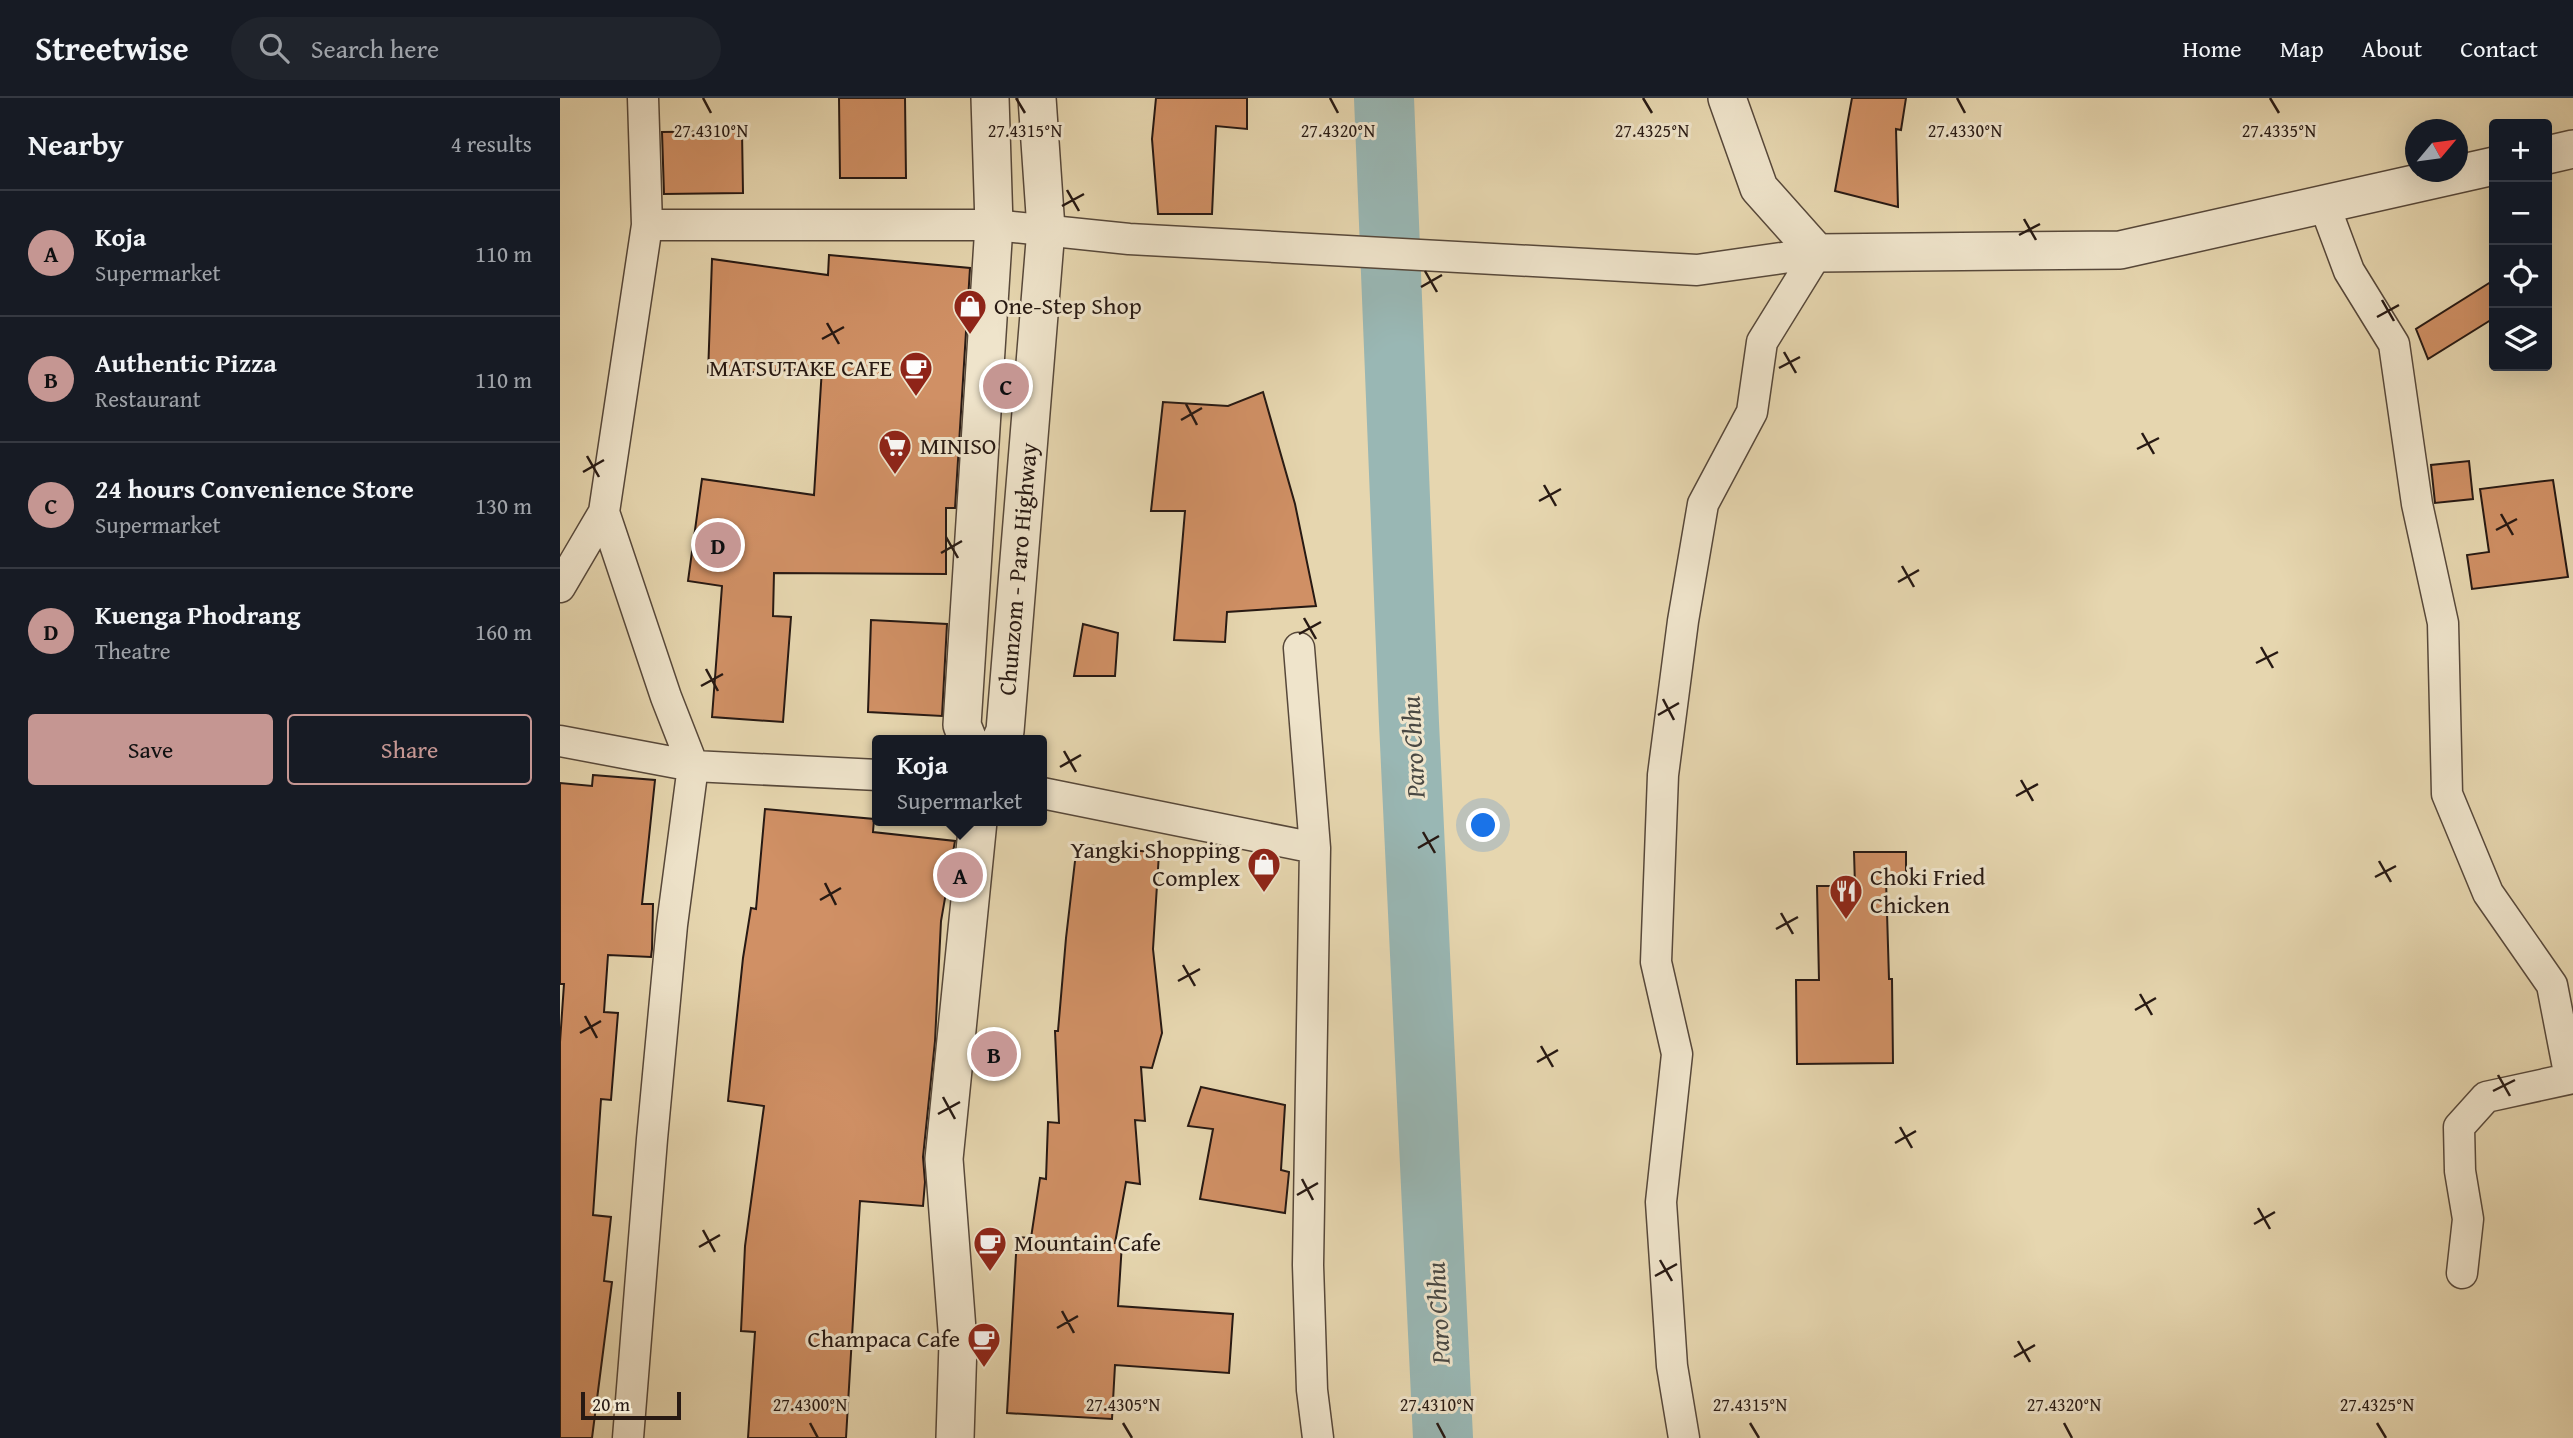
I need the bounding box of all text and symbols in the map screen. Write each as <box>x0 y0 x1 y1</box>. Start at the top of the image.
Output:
search box <box>231 17 721 80</box>
text: Streetwise <box>35 24 189 72</box>
icon: search <box>255 29 293 67</box>
text: Search here <box>311 29 439 68</box>
text: Home <box>2183 31 2242 66</box>
text: Map <box>2280 31 2324 66</box>
text: About <box>2362 31 2422 66</box>
text: Contact <box>2460 31 2538 66</box>
text: 27.4310°N <box>674 117 749 144</box>
text: 27.4315°N <box>988 117 1063 144</box>
text: 27.4320°N <box>1301 117 1376 144</box>
text: 27.4325°N <box>1615 117 1690 144</box>
text: 27.4330°N <box>1928 117 2003 144</box>
text: 27.4335°N <box>2242 117 2317 144</box>
north arrow <box>2405 119 2468 182</box>
map controls <box>2489 119 2552 371</box>
button: + <box>2489 119 2552 182</box>
text: Nearby <box>28 122 124 166</box>
text: 4 results <box>451 127 532 160</box>
button: − <box>2489 182 2552 245</box>
text: Koja <box>95 217 146 256</box>
text: A <box>44 237 58 270</box>
text: 110 m <box>475 237 532 270</box>
button: locate <box>2489 245 2552 308</box>
text: Supermarket <box>95 256 221 289</box>
shop icon: One-Step Shop <box>951 287 989 336</box>
place label: One-Step Shop <box>994 288 1142 323</box>
button: layers <box>2489 308 2552 371</box>
text: Authentic Pizza <box>95 343 277 382</box>
cafe icon: MATSUTAKE CAFE <box>897 349 935 398</box>
place label: MATSUTAKE CAFE <box>709 350 892 385</box>
pin: C <box>983 360 1029 412</box>
text: B <box>44 363 58 396</box>
text: 110 m <box>475 363 532 396</box>
text: Restaurant <box>95 382 201 415</box>
supermarket icon: MINISO <box>876 427 914 476</box>
place label: MINISO <box>920 428 996 463</box>
street label: Chunzom - Paro Highway <box>989 441 1046 697</box>
text: 24 hours Convenience Store <box>95 469 414 508</box>
text: C <box>44 489 58 522</box>
text: 130 m <box>475 489 532 522</box>
text: Supermarket <box>95 508 221 541</box>
pin: D <box>695 519 741 571</box>
text: Kuenga Phodrang <box>95 595 301 634</box>
text: D <box>44 615 58 648</box>
text: 160 m <box>475 615 532 648</box>
text: Theatre <box>95 634 171 667</box>
water label: Paro Chhu <box>1390 695 1435 800</box>
button: Save <box>28 714 273 785</box>
button: Share <box>287 714 532 785</box>
popup <box>872 735 1047 826</box>
text: Koja <box>897 745 948 784</box>
text: Supermarket <box>897 784 1022 817</box>
your location <box>1466 808 1500 842</box>
place label: Yangki Shopping Complex <box>1071 832 1241 895</box>
shop icon: Yangki Shopping Complex <box>1245 845 1283 894</box>
pin: A <box>937 849 983 901</box>
place label: Choki Fried Chicken <box>1870 859 1986 922</box>
restaurant icon: Choki Fried Chicken <box>1827 872 1865 921</box>
pin: B <box>971 1028 1017 1080</box>
cafe icon: Mountain Cafe <box>971 1224 1009 1273</box>
place label: Mountain Cafe <box>1014 1225 1161 1260</box>
water label: Paro Chhu <box>1415 1261 1460 1366</box>
cafe icon: Champaca Cafe <box>965 1320 1003 1369</box>
place label: Champaca Cafe <box>808 1321 960 1356</box>
scale bar <box>581 1389 681 1421</box>
text: 20 m <box>592 1390 630 1418</box>
text: 27.4300°N <box>773 1391 848 1418</box>
text: 27.4305°N <box>1086 1391 1161 1418</box>
text: 27.4310°N <box>1400 1391 1475 1418</box>
text: 27.4315°N <box>1713 1391 1788 1418</box>
text: 27.4320°N <box>2027 1391 2102 1418</box>
text: 27.4325°N <box>2340 1391 2415 1418</box>

